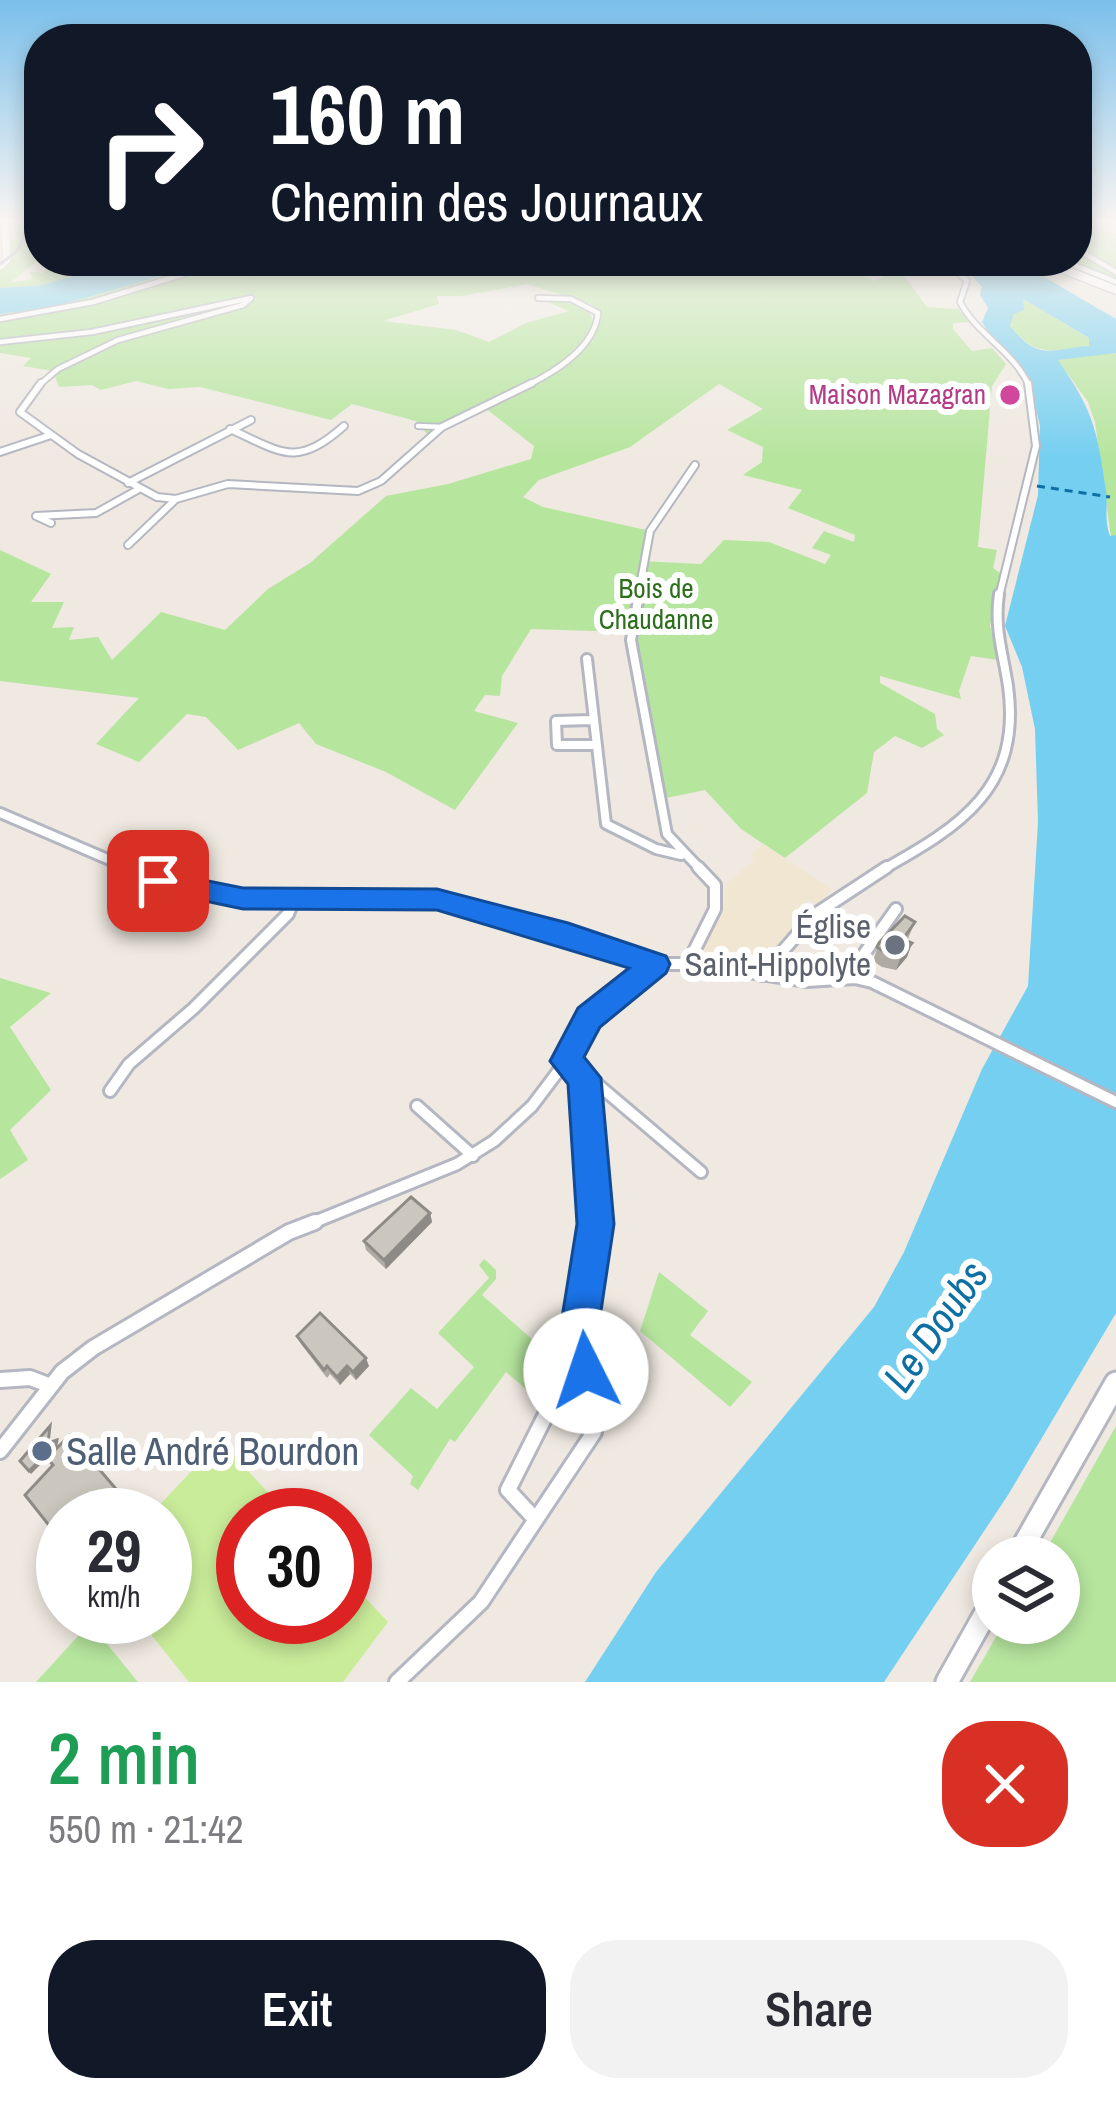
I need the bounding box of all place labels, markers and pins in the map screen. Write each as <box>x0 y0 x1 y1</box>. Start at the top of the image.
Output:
place label: Maison Mazagran <box>809 376 986 412</box>
marker: Maison Mazagran <box>997 382 1023 408</box>
pin <box>107 830 209 932</box>
place label: Église Saint-Hippolyte <box>684 904 871 986</box>
marker: Église Saint-Hippolyte <box>882 932 908 958</box>
place label: Salle André Bourdon <box>66 1425 359 1477</box>
marker: Salle André Bourdon <box>29 1438 55 1464</box>

